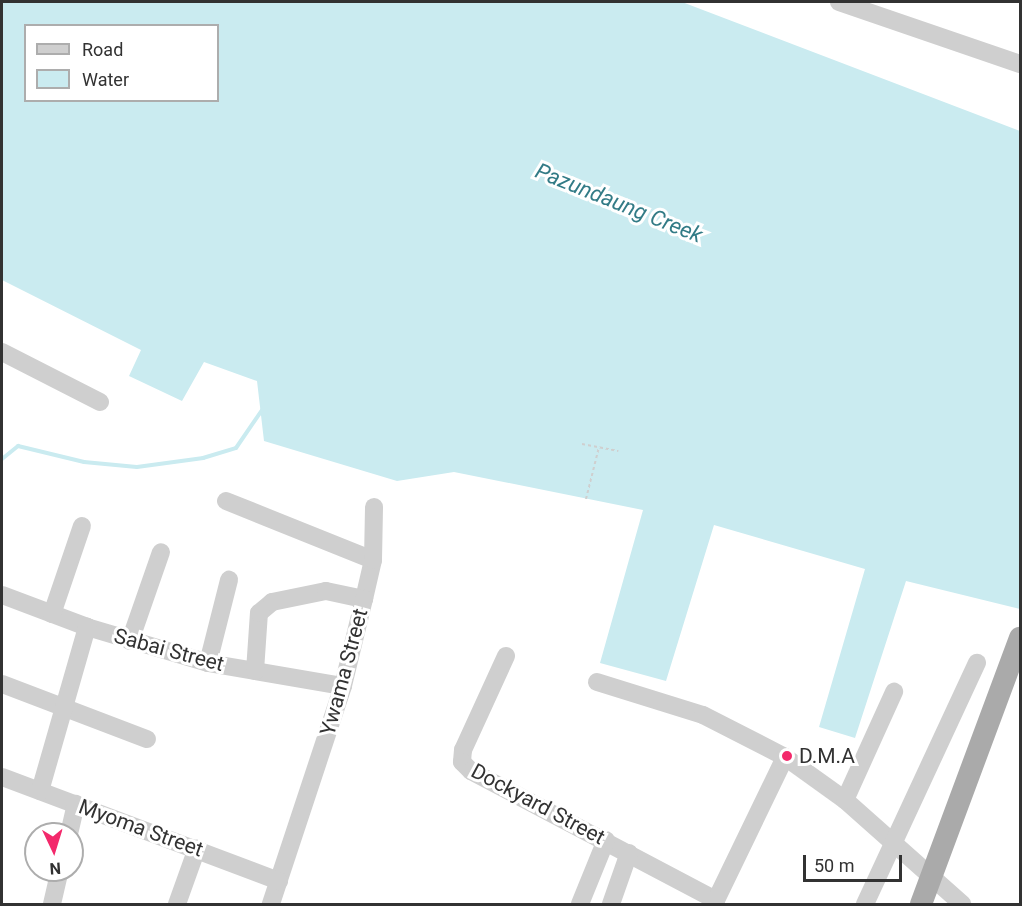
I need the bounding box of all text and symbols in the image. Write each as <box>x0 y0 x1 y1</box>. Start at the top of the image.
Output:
legend <box>24 24 219 102</box>
text: Road <box>82 39 123 60</box>
text: Water <box>82 69 129 90</box>
water label: Pazundaung Creek <box>532 157 706 249</box>
street label: Ywama Street <box>315 606 373 738</box>
street label: Sabai Street <box>111 623 227 677</box>
place label: D.M.A <box>799 743 855 769</box>
marker: D.M.A <box>780 749 794 763</box>
street label: Dockyard Street <box>467 758 609 850</box>
street label: Myoma Street <box>75 794 207 862</box>
north arrow <box>24 822 84 882</box>
scale bar <box>806 843 905 881</box>
text: 50 m <box>814 855 854 876</box>
text: N <box>49 859 61 878</box>

